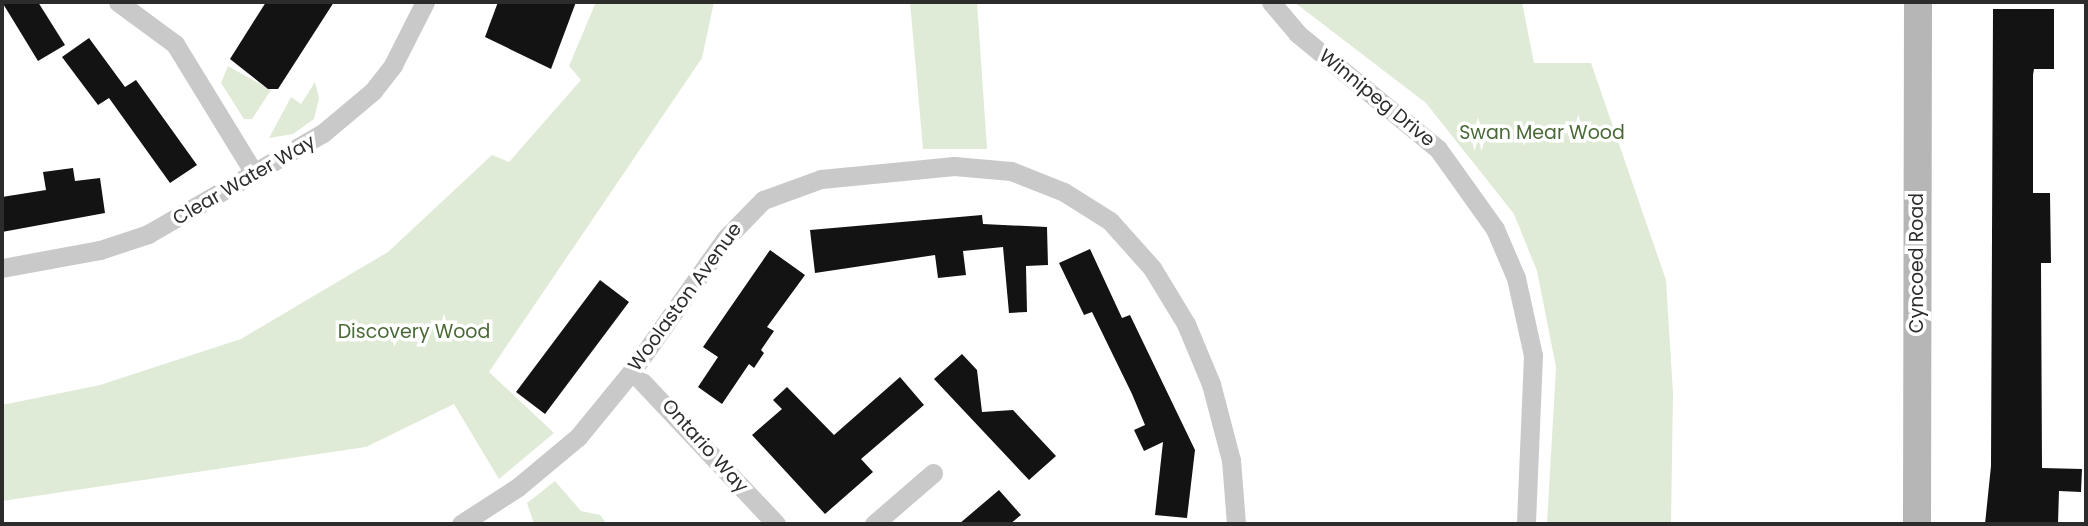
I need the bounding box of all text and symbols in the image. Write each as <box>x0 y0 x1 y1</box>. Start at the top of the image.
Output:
street label: Winnipeg Drive <box>1314 44 1440 152</box>
park label: Swan Mear Wood <box>1459 122 1625 144</box>
street label: Clear Water Way <box>169 130 319 230</box>
street label: Cyncoed Road <box>1906 193 1928 333</box>
street label: Woolaston Avenue <box>623 218 747 376</box>
park label: Discovery Wood <box>338 321 490 343</box>
street label: Ontario Way <box>657 395 753 497</box>

